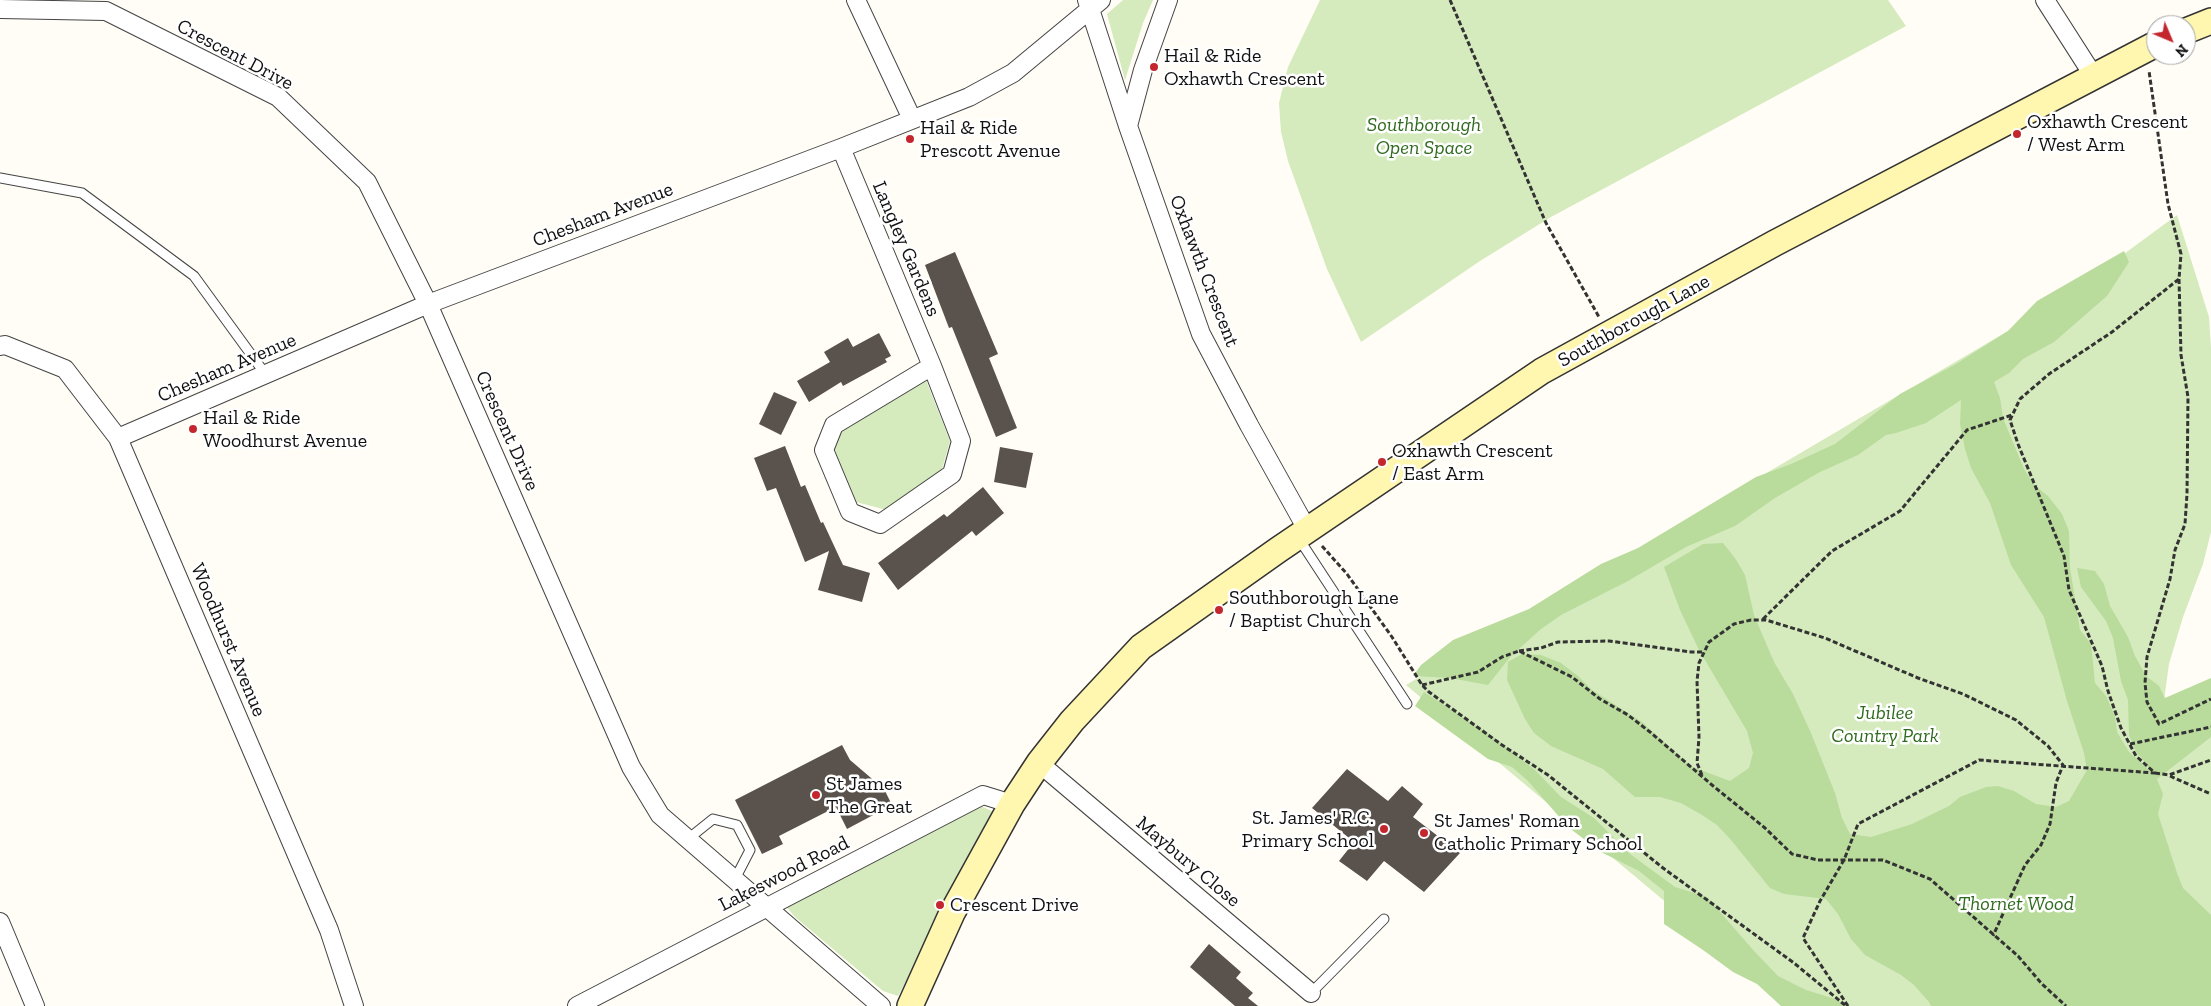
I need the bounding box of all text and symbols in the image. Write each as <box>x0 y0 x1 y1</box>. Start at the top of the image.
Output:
street label: Crescent Drive <box>173 14 297 96</box>
north arrow <box>2146 15 2196 65</box>
text: N <box>2171 40 2191 60</box>
place label: Hail & Ride Oxhawth Crescent <box>1164 44 1325 91</box>
marker: Hail & Ride Oxhawth Crescent <box>1148 61 1160 73</box>
place label: Oxhawth Crescent / West Arm <box>2027 110 2188 157</box>
park label: Southborough Open Space <box>1367 113 1481 160</box>
place label: Hail & Ride Prescott Avenue <box>920 116 1060 163</box>
marker: Oxhawth Crescent / West Arm <box>2011 128 2023 140</box>
marker: Hail & Ride Prescott Avenue <box>904 133 916 145</box>
street label: Chesham Avenue <box>529 177 677 253</box>
street label: Langley Gardens <box>867 178 945 320</box>
street label: Oxhawth Crescent <box>1164 192 1244 350</box>
street label: Southborough Lane <box>1554 269 1714 373</box>
street label: Chesham Avenue <box>154 328 300 408</box>
street label: Crescent Drive <box>470 367 544 495</box>
place label: Hail & Ride Woodhurst Avenue <box>203 406 367 453</box>
marker: Hail & Ride Woodhurst Avenue <box>187 423 199 435</box>
place label: Oxhawth Crescent / East Arm <box>1392 439 1553 486</box>
marker: Oxhawth Crescent / East Arm <box>1376 456 1388 468</box>
street label: Woodhurst Avenue <box>185 560 271 720</box>
place label: Southborough Lane / Baptist Church <box>1229 586 1399 633</box>
marker: Southborough Lane / Baptist Church <box>1213 604 1225 616</box>
park label: Jubilee Country Park <box>1831 701 1939 748</box>
place label: St James The Great <box>826 772 912 819</box>
marker: St James The Great <box>810 789 822 801</box>
place label: St. James' R.C. Primary School <box>1242 806 1374 853</box>
place label: St James' Roman Catholic Primary School <box>1434 809 1643 856</box>
street label: Maybury Close <box>1131 811 1245 913</box>
marker: St. James' R.C. Primary School <box>1378 823 1390 835</box>
marker: St James' Roman Catholic Primary School <box>1418 827 1430 839</box>
street label: Lakeswood Road <box>715 831 853 917</box>
park label: Thornet Wood <box>1958 892 2074 916</box>
place label: Crescent Drive <box>950 893 1079 917</box>
marker: Crescent Drive <box>934 899 946 911</box>

